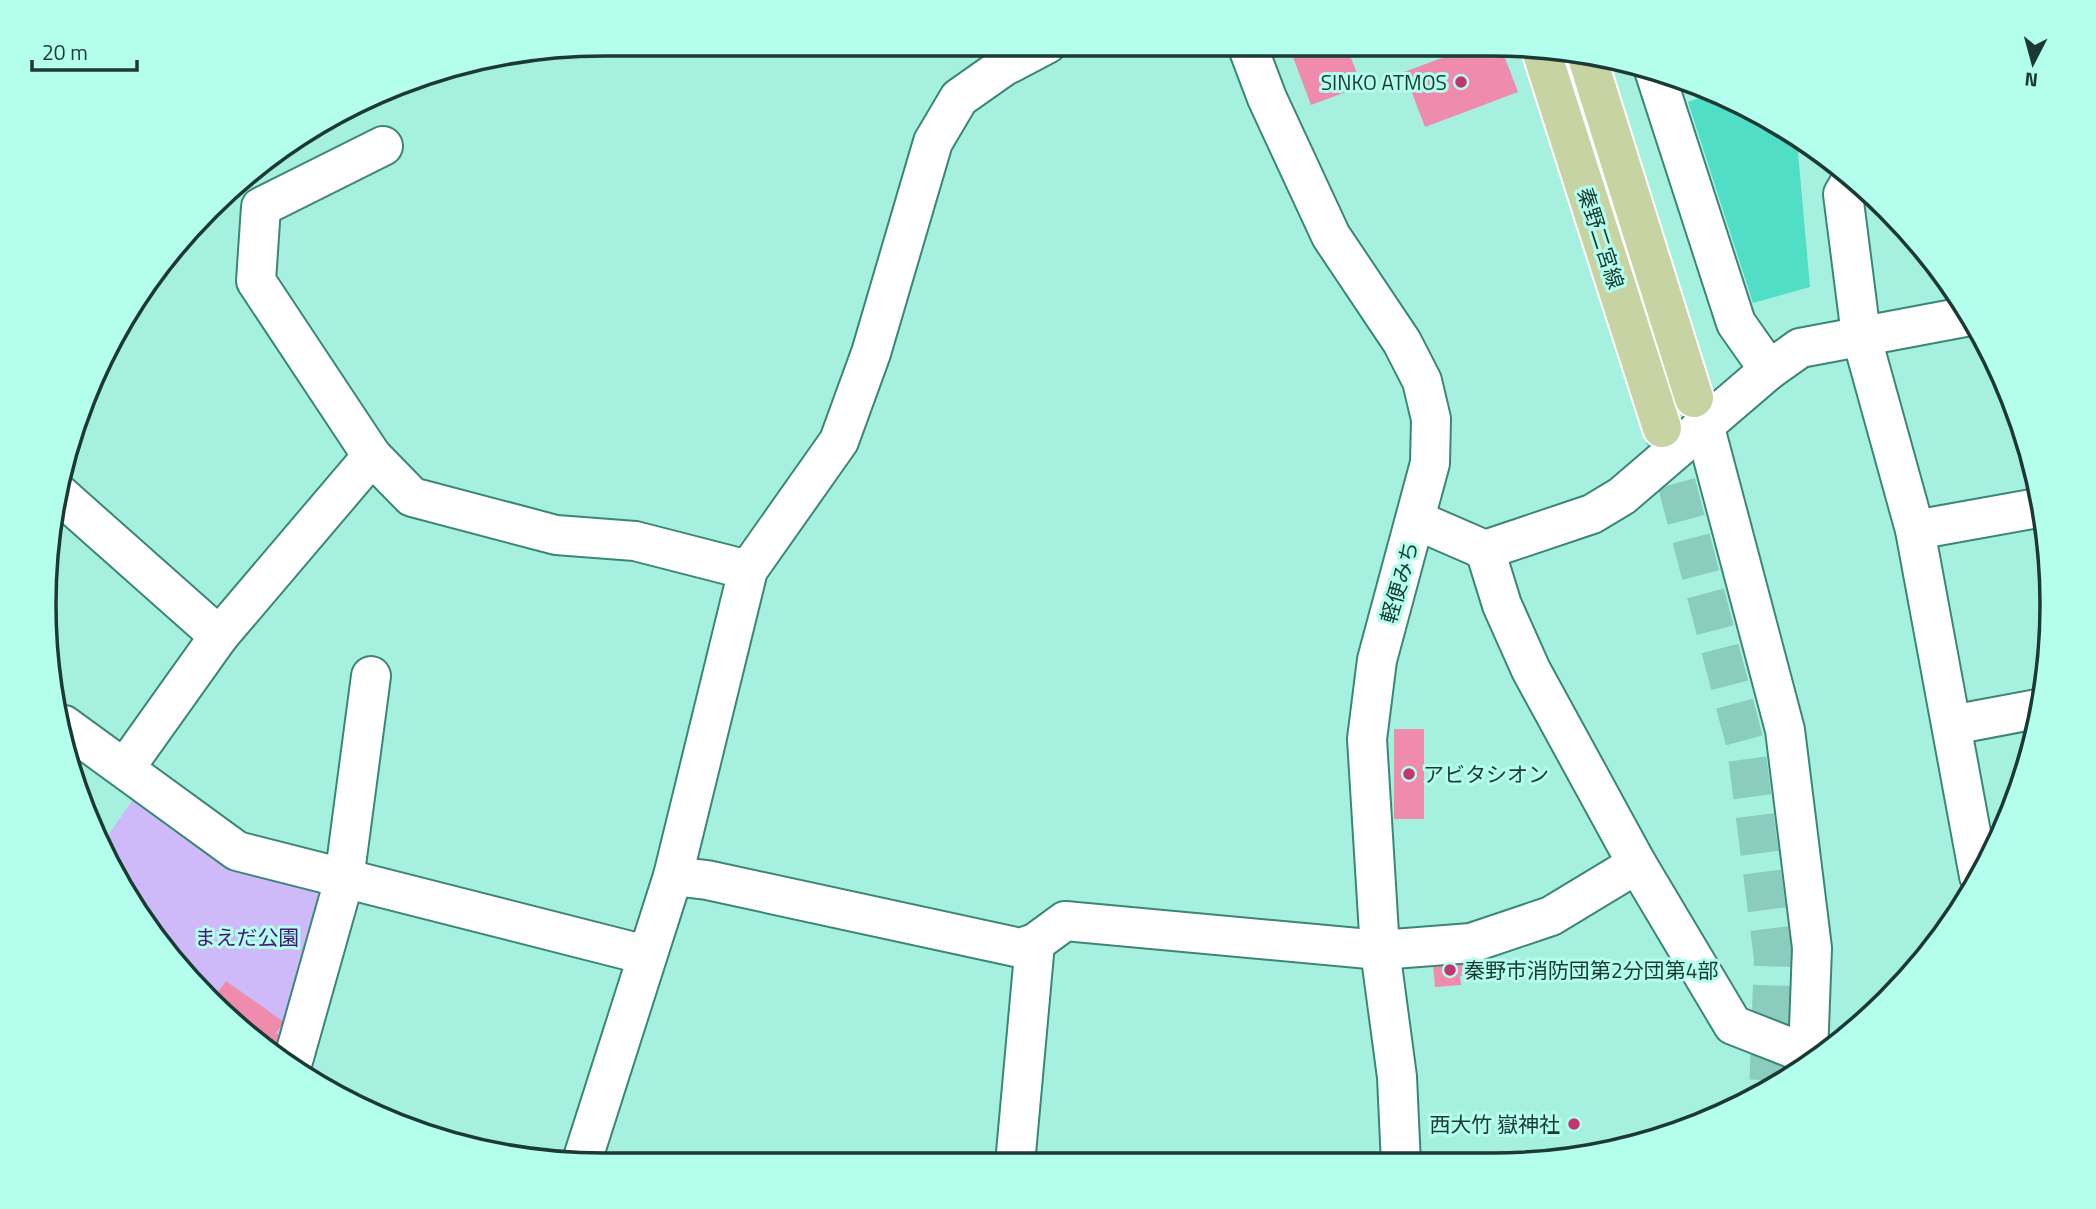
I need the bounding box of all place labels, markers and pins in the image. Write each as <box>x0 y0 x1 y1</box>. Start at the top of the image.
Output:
place label: SINKO ATMOS <box>1321 66 1447 98</box>
marker: SINKO ATMOS <box>1453 74 1469 90</box>
place label: アビタシオン <box>1423 758 1549 790</box>
marker: アビタシオン <box>1401 766 1417 782</box>
place label: 秦野市消防団第2分団第4部 <box>1464 954 1719 986</box>
marker: 秦野市消防団第2分団第4部 <box>1442 962 1458 978</box>
place label: 西大竹 嶽神社 <box>1429 1108 1560 1140</box>
marker: 西大竹 嶽神社 <box>1566 1116 1582 1132</box>

